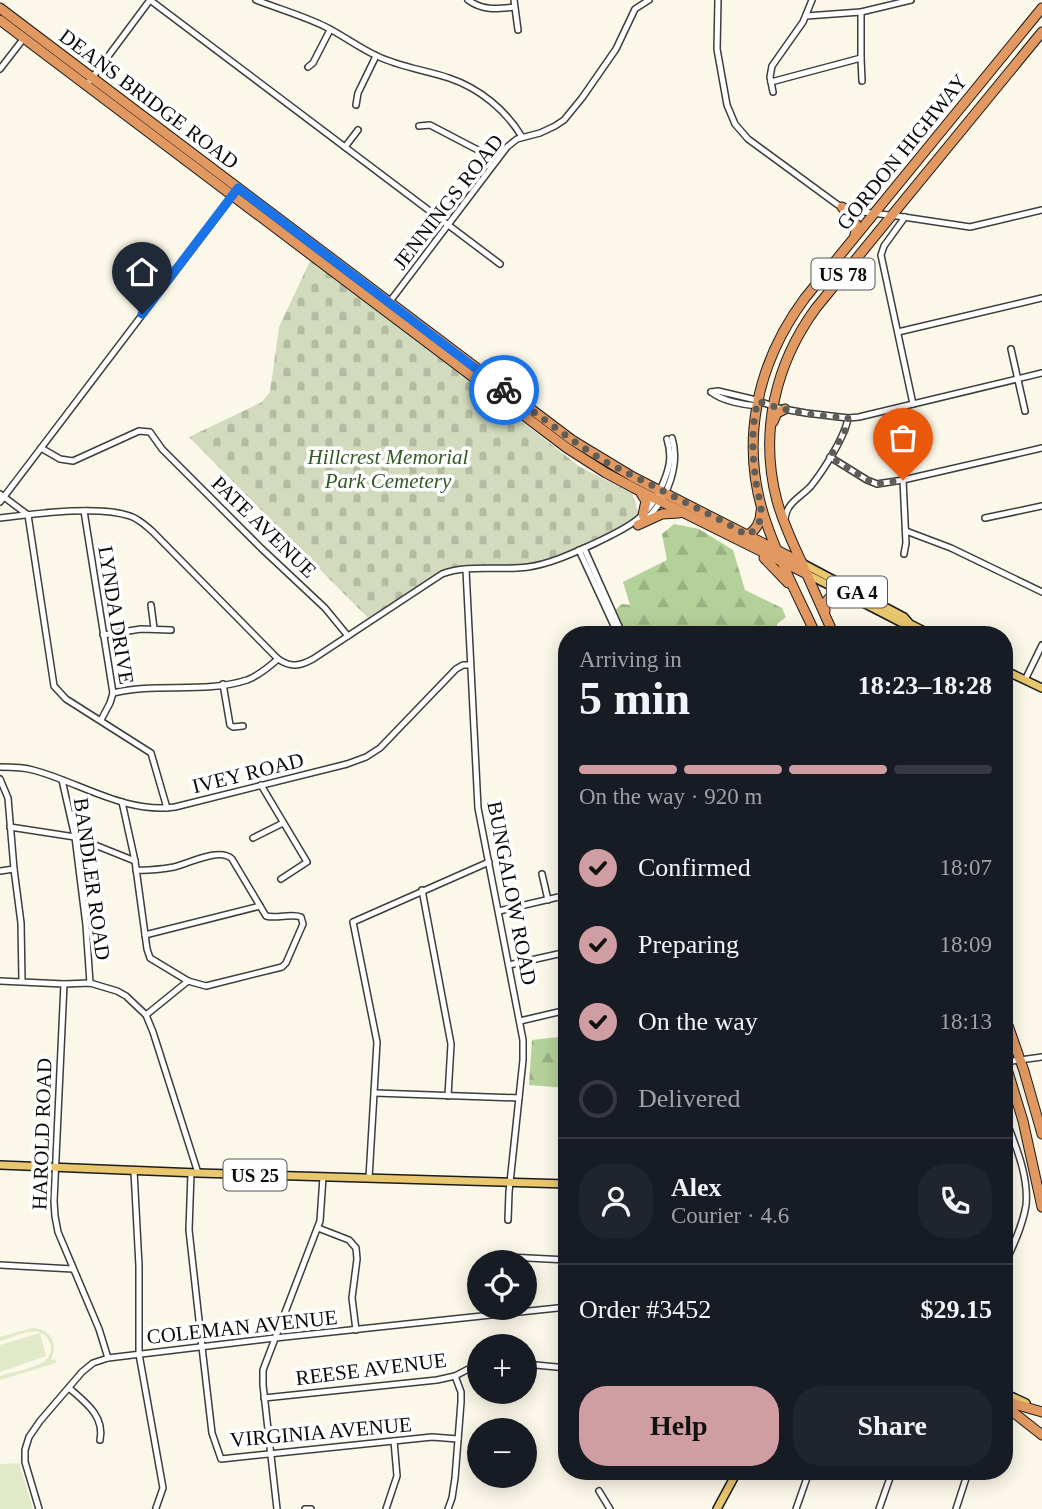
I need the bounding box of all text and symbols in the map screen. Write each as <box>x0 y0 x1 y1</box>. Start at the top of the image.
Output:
street label: DEANS BRIDGE ROAD <box>55 24 243 174</box>
street label: GORDON HIGHWAY <box>832 69 972 235</box>
street label: JENNINGS ROAD <box>388 130 508 274</box>
pin <box>112 242 172 314</box>
icon: home <box>123 253 161 291</box>
road number: US 78 <box>812 258 874 290</box>
courier <box>469 355 539 425</box>
icon: bike <box>485 371 523 409</box>
pin <box>873 408 933 480</box>
icon: bag <box>884 419 922 457</box>
park label: Hillcrest Memorial Park Cemetery <box>307 445 469 493</box>
street label: PATE AVENUE <box>207 471 321 583</box>
street label: LYNDA DRIVE <box>93 544 139 686</box>
road number: GA 4 <box>827 576 887 608</box>
text: Arriving in <box>579 647 682 672</box>
text: 18:23–18:28 <box>858 671 992 700</box>
text: 5 min <box>579 673 690 724</box>
street label: IVEY ROAD <box>190 748 306 798</box>
text: On the way · 920 m <box>579 784 762 809</box>
street label: BANDLER ROAD <box>69 796 115 962</box>
street label: BUNGALOW ROAD <box>482 799 542 987</box>
icon: check <box>579 849 617 887</box>
text: Confirmed <box>638 853 751 882</box>
text: 18:07 <box>940 855 992 880</box>
icon: check <box>579 926 617 964</box>
text: Preparing <box>638 930 739 959</box>
text: 18:09 <box>940 932 992 957</box>
icon: check <box>579 1003 617 1041</box>
text: On the way <box>638 1007 758 1036</box>
text: 18:13 <box>940 1009 992 1034</box>
street label: HAROLD ROAD <box>27 1058 57 1210</box>
text: Delivered <box>638 1084 741 1113</box>
road number: US 25 <box>224 1160 286 1190</box>
button: person <box>579 1164 653 1238</box>
button: phone <box>918 1164 992 1238</box>
text: Alex <box>671 1173 722 1202</box>
text: Courier · 4.6 <box>671 1203 789 1228</box>
map controls <box>467 1250 537 1488</box>
button: locate <box>467 1250 537 1320</box>
text: Order #3452 <box>579 1295 711 1324</box>
text: $29.15 <box>921 1295 992 1324</box>
street label: COLEMAN AVENUE <box>145 1305 339 1349</box>
button: + <box>467 1334 537 1404</box>
street label: REESE AVENUE <box>294 1348 448 1390</box>
button: Help <box>579 1386 779 1466</box>
button: Share <box>793 1386 992 1466</box>
street label: VIRGINIA AVENUE <box>229 1412 413 1452</box>
button: − <box>467 1418 537 1488</box>

